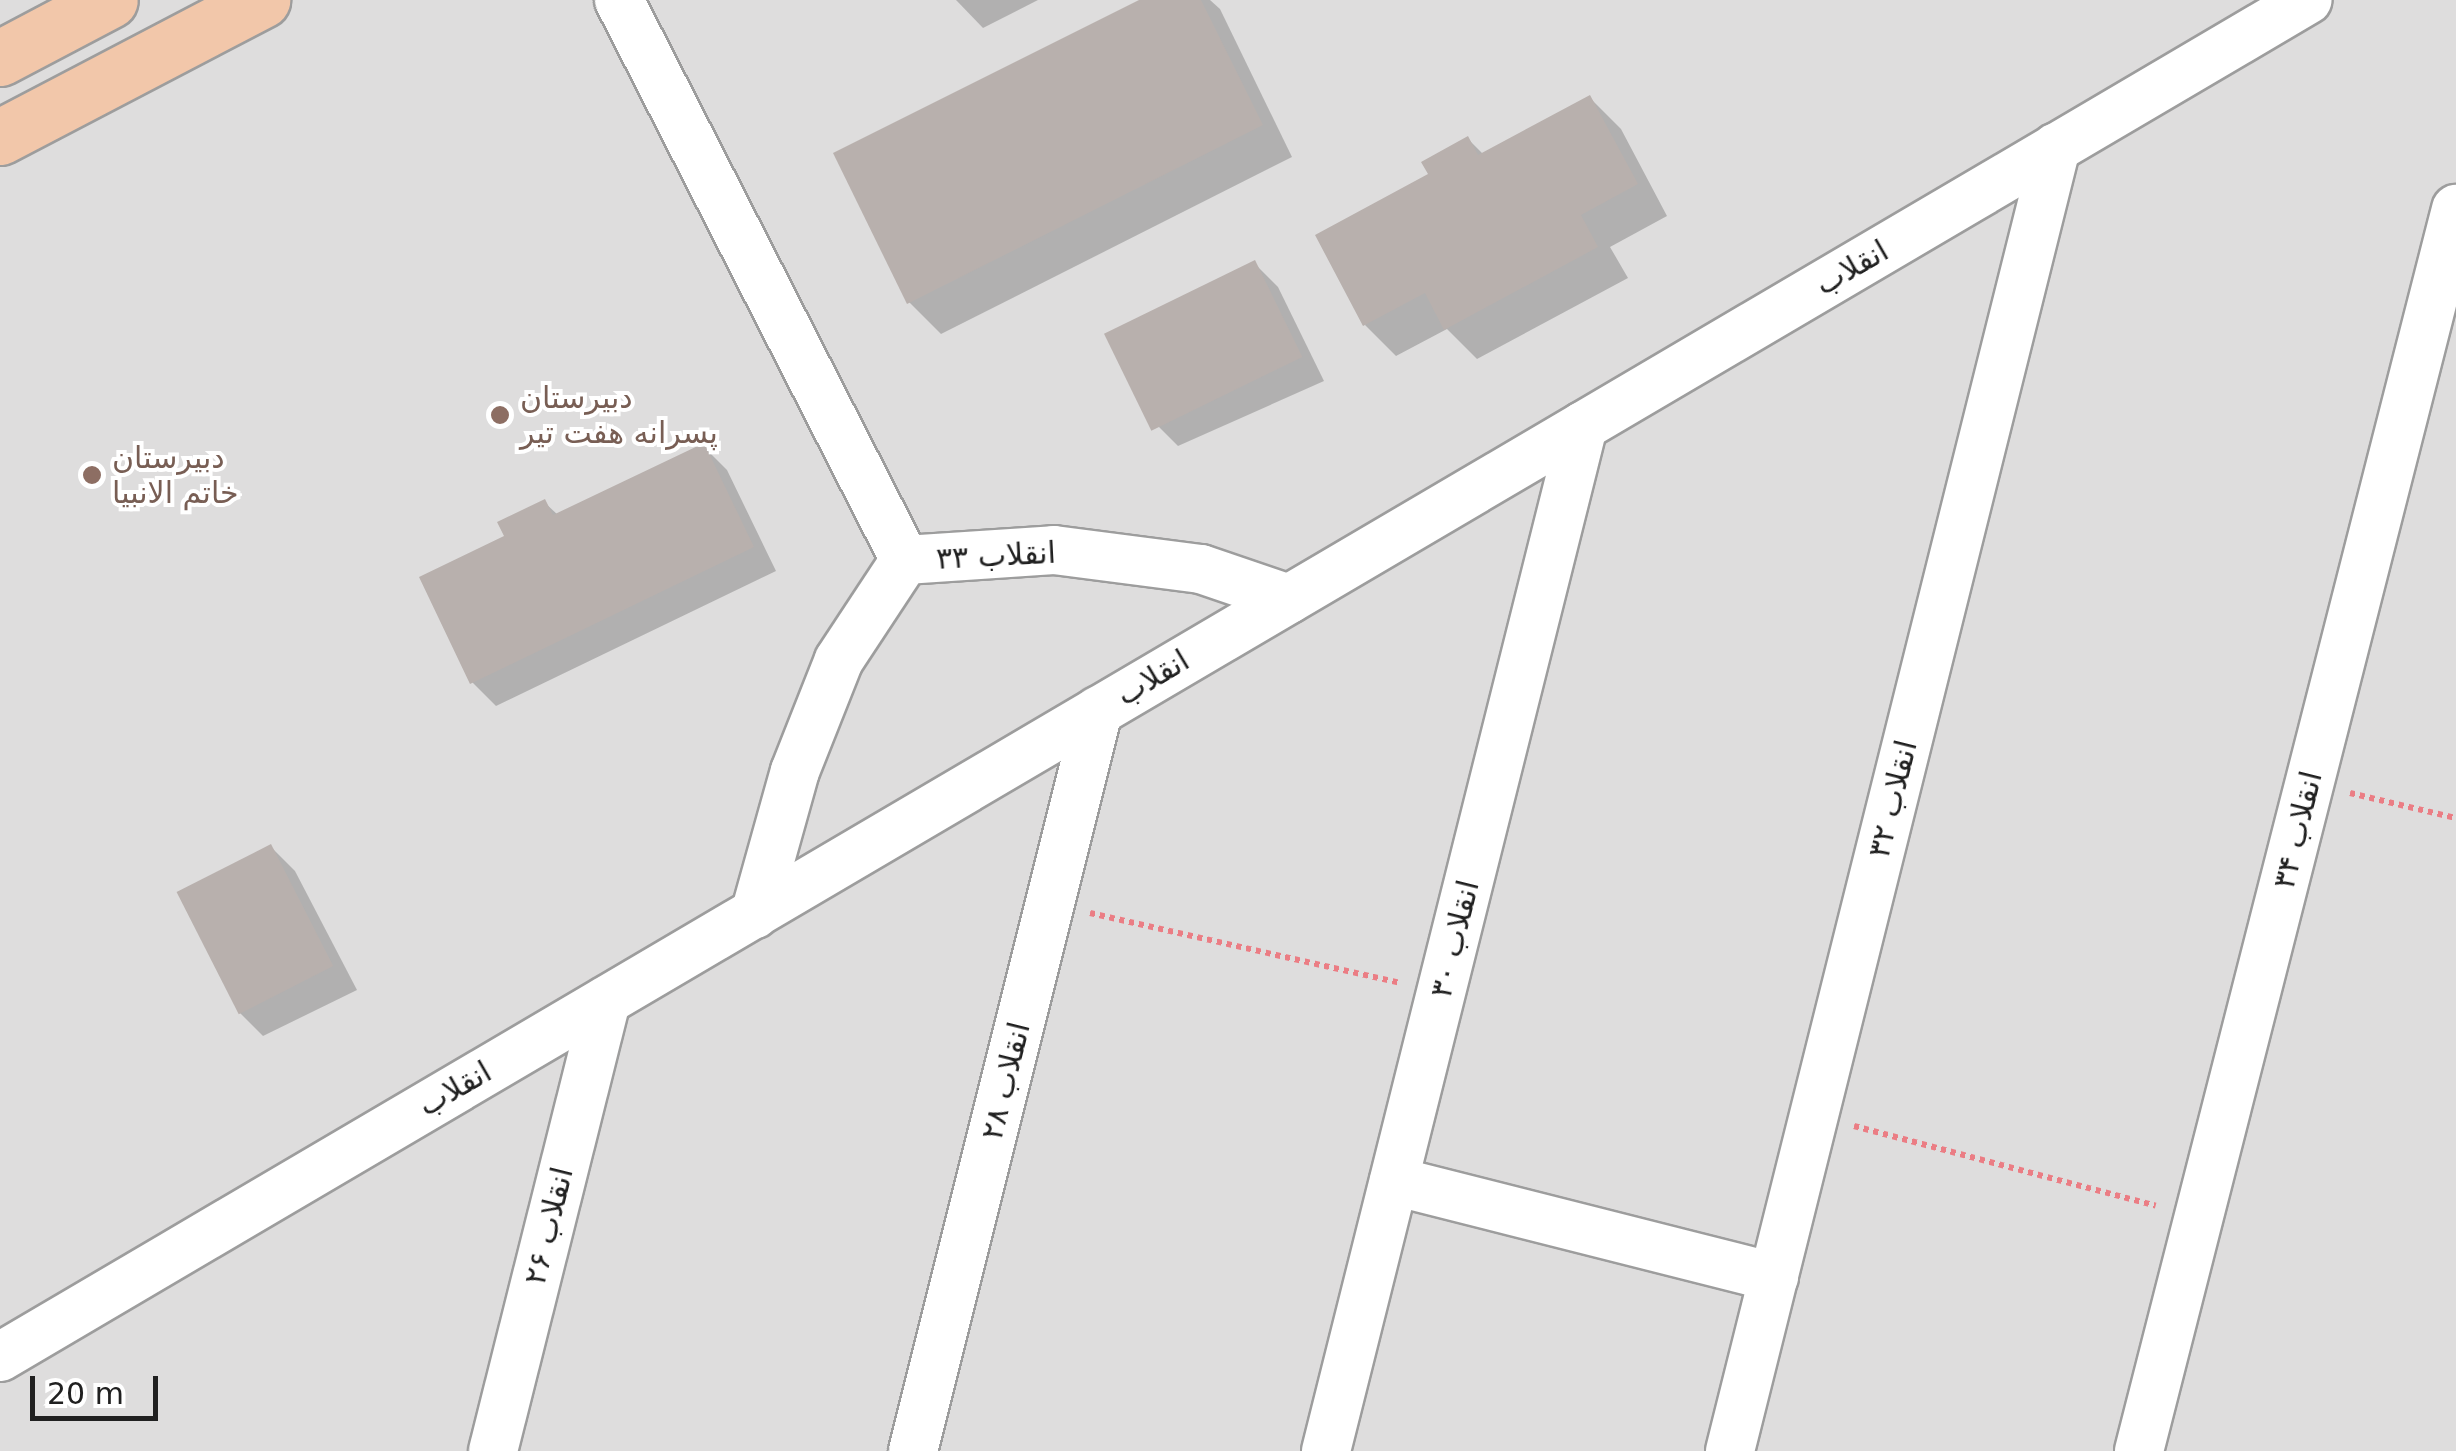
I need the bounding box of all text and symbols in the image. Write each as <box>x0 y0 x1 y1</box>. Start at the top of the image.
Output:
street label: انقلاب <box>1809 233 1895 303</box>
place label: دبیرستان پسرانه هفت تیر <box>520 380 718 450</box>
marker: دبیرستان پسرانه هفت تیر <box>489 404 511 426</box>
place label: دبیرستان خاتم الانبیا <box>112 440 239 510</box>
marker: دبیرستان خاتم الانبیا <box>81 464 103 486</box>
street label: انقلاب ۳۳ <box>935 535 1057 577</box>
street label: انقلاب <box>1110 642 1196 714</box>
street label: انقلاب ۳۲ <box>1861 737 1925 861</box>
street label: انقلاب ۳۴ <box>2266 768 2330 892</box>
street label: انقلاب ۳۰ <box>1423 877 1487 1001</box>
street label: انقلاب ۲۸ <box>974 1019 1038 1143</box>
street label: انقلاب <box>412 1054 498 1124</box>
street label: انقلاب ۲۶ <box>517 1164 581 1288</box>
scale bar <box>35 1356 162 1418</box>
text: 20 m <box>47 1376 124 1411</box>

